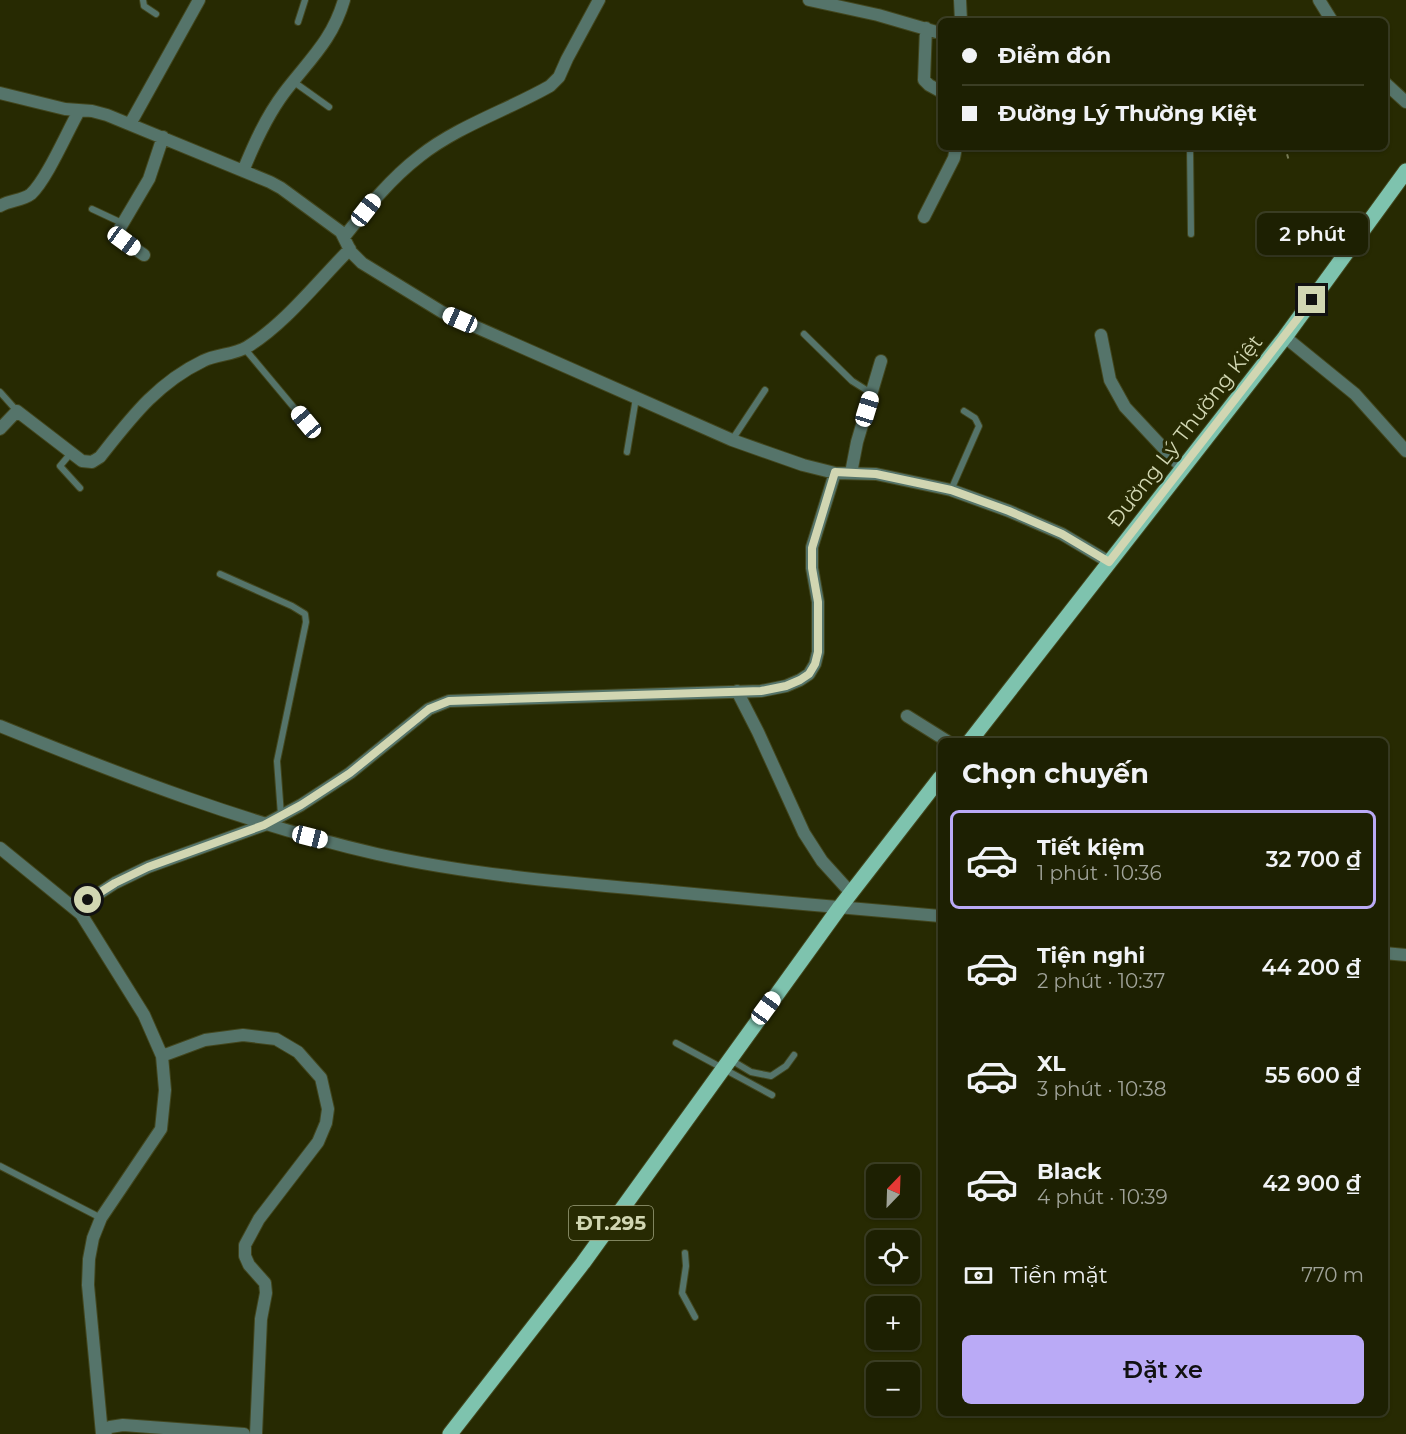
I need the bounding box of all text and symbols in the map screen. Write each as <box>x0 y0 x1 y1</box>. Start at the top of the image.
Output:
text: Điểm đón <box>998 42 1111 69</box>
text: Đường Lý Thường Kiệt <box>998 100 1257 127</box>
car <box>348 190 384 230</box>
callout: 2 phút <box>1256 213 1368 255</box>
text: 2 phút <box>1279 222 1346 246</box>
car <box>104 223 144 259</box>
route end <box>1298 286 1325 313</box>
car <box>440 304 480 336</box>
street label: Đường Lý Thường Kiệt <box>1102 330 1267 532</box>
car <box>853 389 881 429</box>
car <box>288 402 324 442</box>
text: Chọn chuyến <box>962 757 1149 790</box>
car <box>290 824 330 850</box>
icon: car <box>965 833 1019 887</box>
text: Tiết kiệm <box>1037 834 1145 861</box>
text: 32 700 ₫ <box>1266 846 1361 873</box>
text: 1 phút · 10:36 <box>1037 861 1162 885</box>
route start <box>74 886 101 913</box>
icon: car <box>965 941 1019 995</box>
text: Tiện nghi <box>1037 942 1145 969</box>
text: 44 200 ₫ <box>1261 954 1361 981</box>
text: 2 phút · 10:37 <box>1037 969 1165 993</box>
car <box>748 988 784 1028</box>
icon: car <box>965 1049 1019 1103</box>
text: XL <box>1037 1050 1066 1077</box>
text: 55 600 ₫ <box>1265 1062 1361 1089</box>
text: 3 phút · 10:38 <box>1037 1077 1166 1101</box>
icon: car <box>965 1157 1019 1211</box>
text: Black <box>1037 1158 1101 1185</box>
north arrow <box>866 1164 920 1218</box>
map controls <box>866 1164 920 1416</box>
text: 42 900 ₫ <box>1263 1170 1361 1197</box>
text: 4 phút · 10:39 <box>1037 1185 1168 1209</box>
road number: ĐT.295 <box>569 1206 653 1240</box>
button: locate <box>866 1230 920 1284</box>
icon: cash <box>962 1259 995 1292</box>
text: Tiền mặt <box>1010 1262 1108 1289</box>
text: 770 m <box>1301 1263 1364 1287</box>
button: + <box>866 1296 920 1350</box>
button: Đặt xe <box>962 1335 1364 1404</box>
button: − <box>866 1362 920 1416</box>

